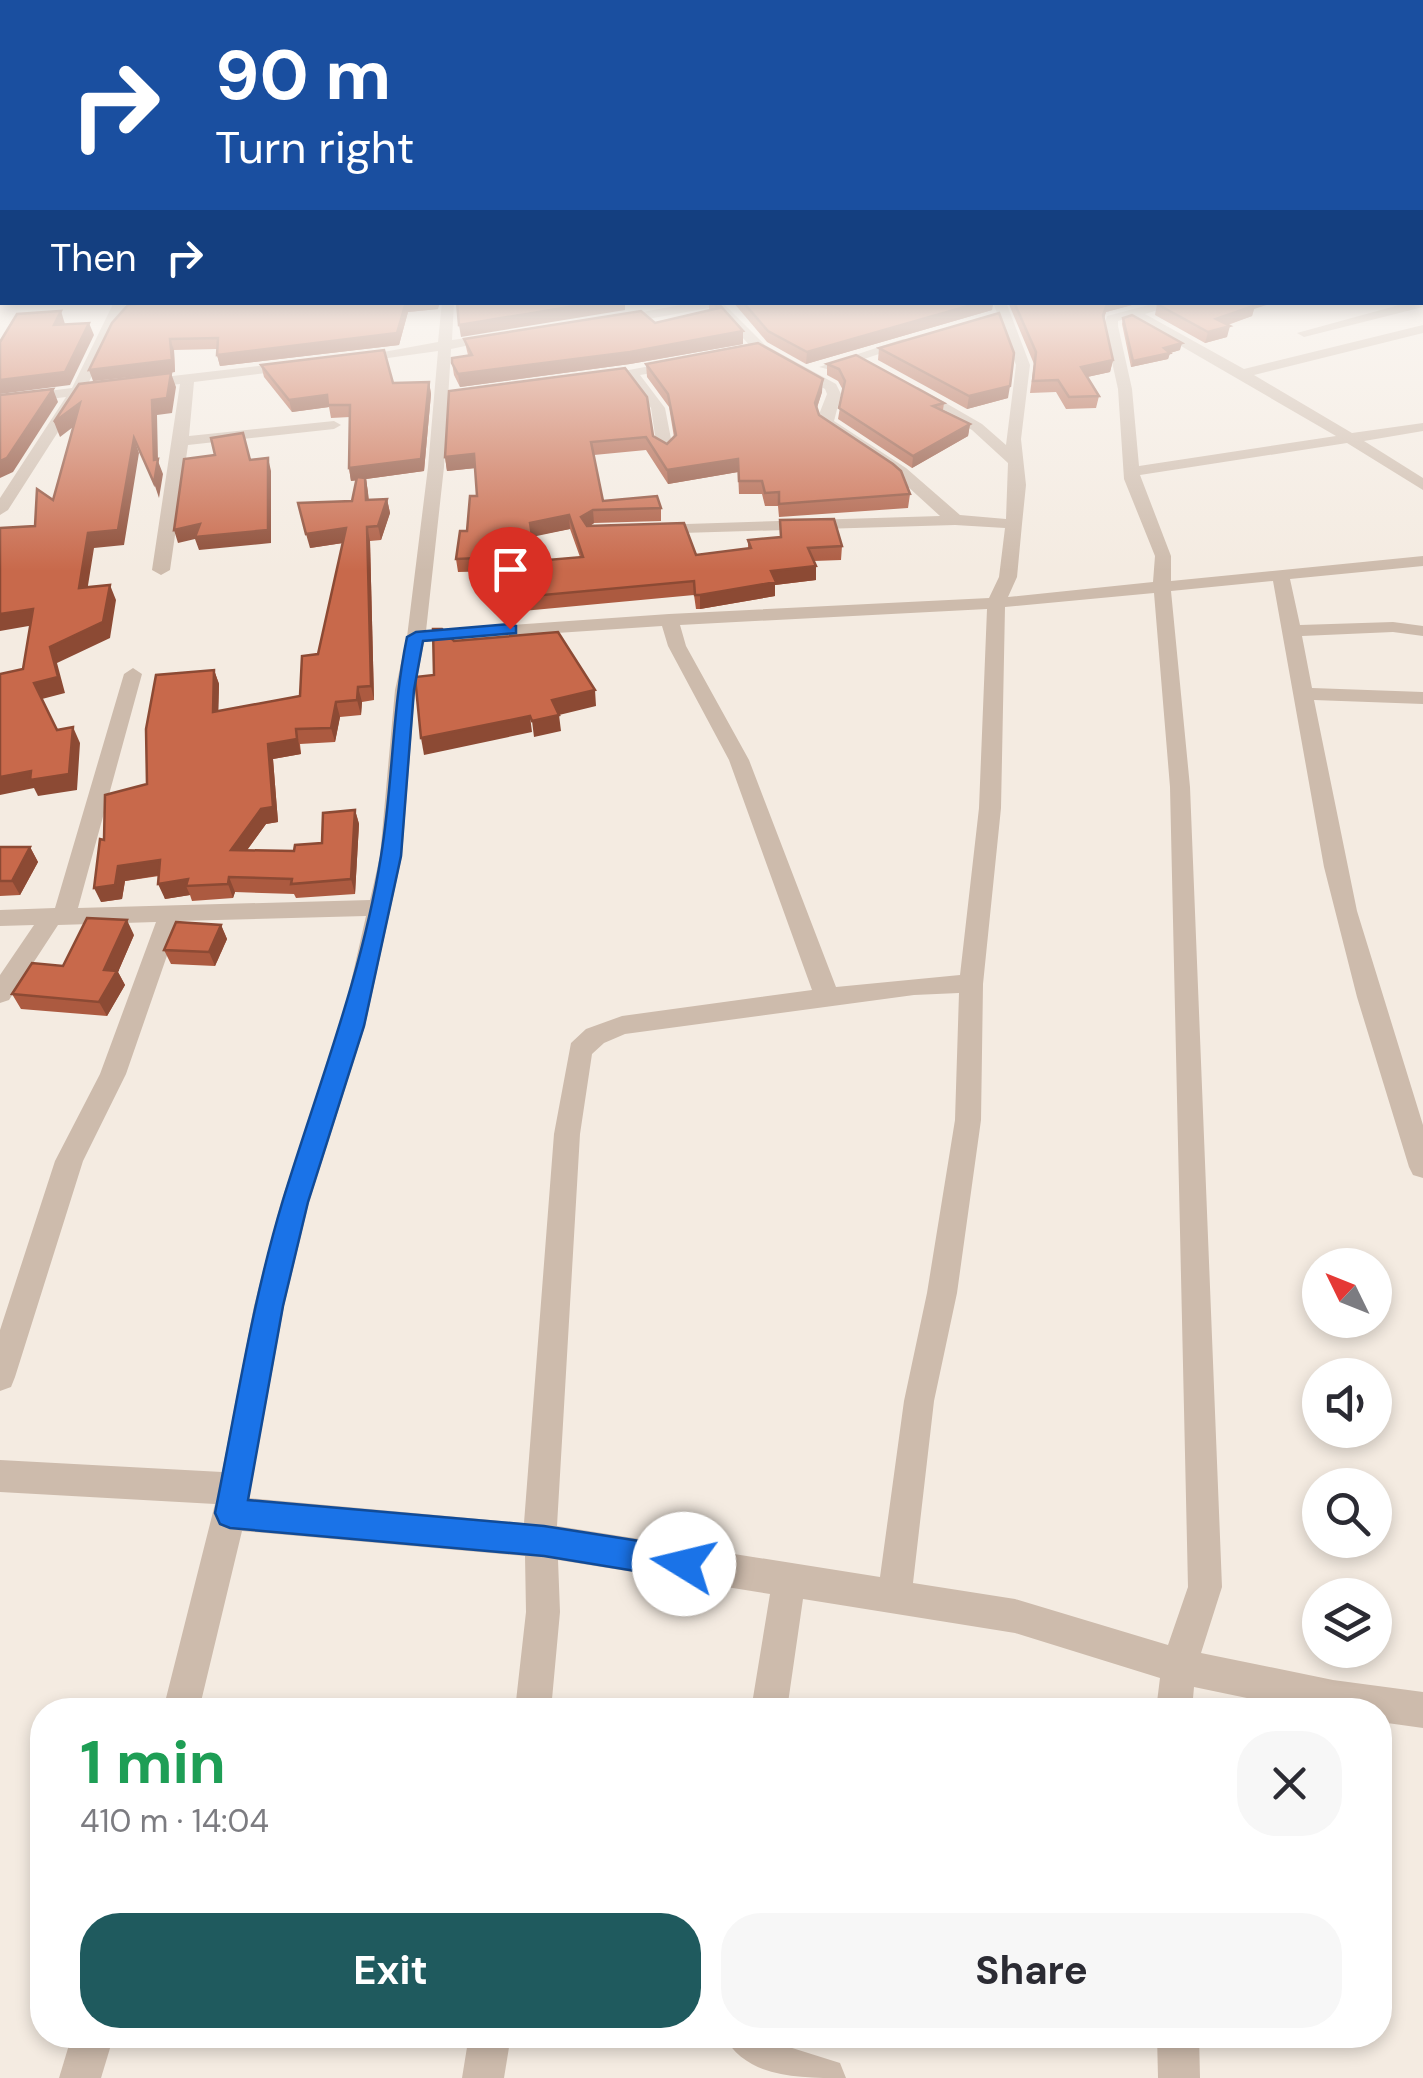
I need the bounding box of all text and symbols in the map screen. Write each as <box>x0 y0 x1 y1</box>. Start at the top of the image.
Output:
text: 90 m <box>215 30 391 121</box>
icon: right <box>50 40 180 170</box>
text: Turn right <box>215 118 414 177</box>
icon: right <box>157 230 212 285</box>
text: Then <box>50 233 137 283</box>
pin <box>468 527 553 630</box>
icon: arrive <box>483 542 538 597</box>
north arrow <box>1302 1248 1392 1338</box>
map controls <box>1302 1248 1392 1668</box>
button: sound <box>1302 1358 1392 1448</box>
button: search <box>1302 1468 1392 1558</box>
position arrow <box>632 1512 736 1616</box>
button: layers <box>1302 1578 1392 1668</box>
text: 1 min <box>80 1723 226 1802</box>
button: close <box>1237 1731 1342 1836</box>
text: 410 m · 14:04 <box>80 1800 269 1842</box>
button: Exit <box>80 1913 701 2028</box>
button: Share <box>721 1913 1342 2028</box>

